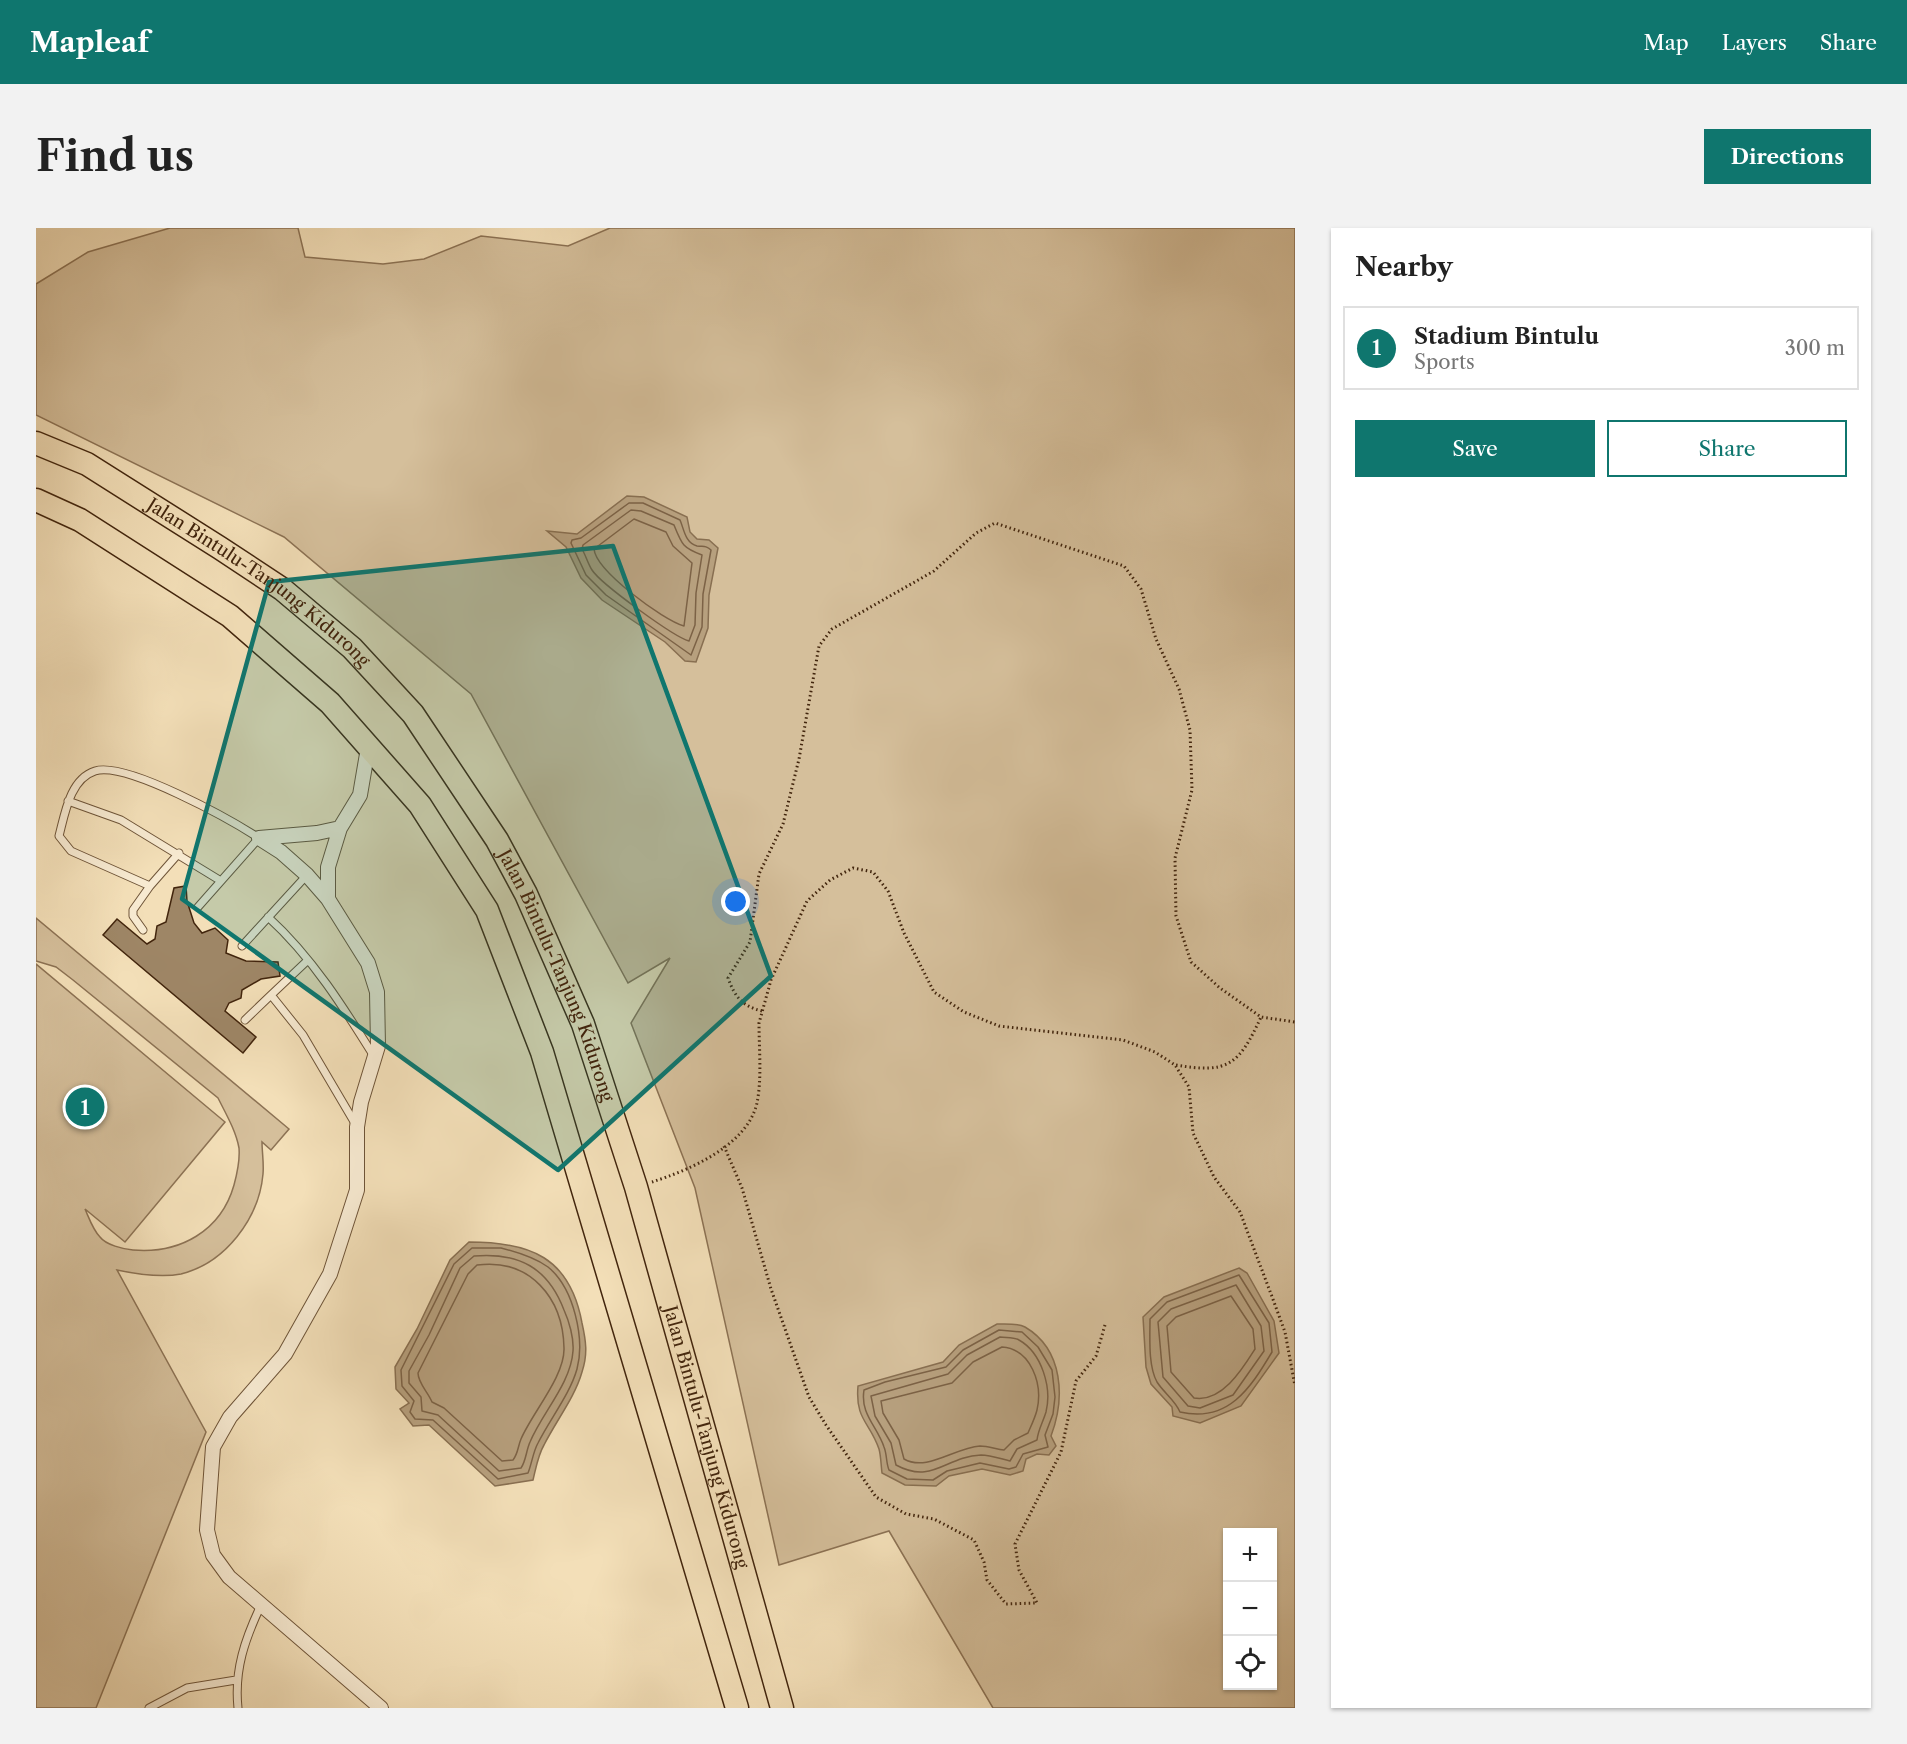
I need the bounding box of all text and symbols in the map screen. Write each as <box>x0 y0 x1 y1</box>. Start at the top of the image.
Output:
text: Mapleaf <box>30 25 149 59</box>
text: Map <box>1644 30 1689 55</box>
text: Layers <box>1722 30 1787 55</box>
text: Share <box>1820 30 1877 55</box>
button: Directions <box>1704 129 1871 184</box>
text: Find us <box>36 130 194 182</box>
text: Nearby <box>1355 251 1453 283</box>
text: Stadium Bintulu <box>1414 323 1599 350</box>
text: 1 <box>1372 336 1381 360</box>
text: 300 m <box>1785 336 1845 360</box>
text: Sports <box>1414 350 1475 374</box>
button: Save <box>1355 420 1595 477</box>
button: Share <box>1607 420 1847 477</box>
street label: Jalan Bintulu-Tanjung Kidurong <box>140 492 375 672</box>
street label: Jalan Bintulu-Tanjung Kidurong <box>492 843 619 1105</box>
your location <box>721 887 750 916</box>
pin: 1 <box>65 1084 104 1130</box>
street label: Jalan Bintulu-Tanjung Kidurong <box>658 1300 753 1571</box>
map controls <box>1223 1528 1277 1690</box>
button: + <box>1223 1528 1277 1582</box>
button: − <box>1223 1582 1277 1636</box>
button: locate <box>1223 1636 1277 1690</box>

